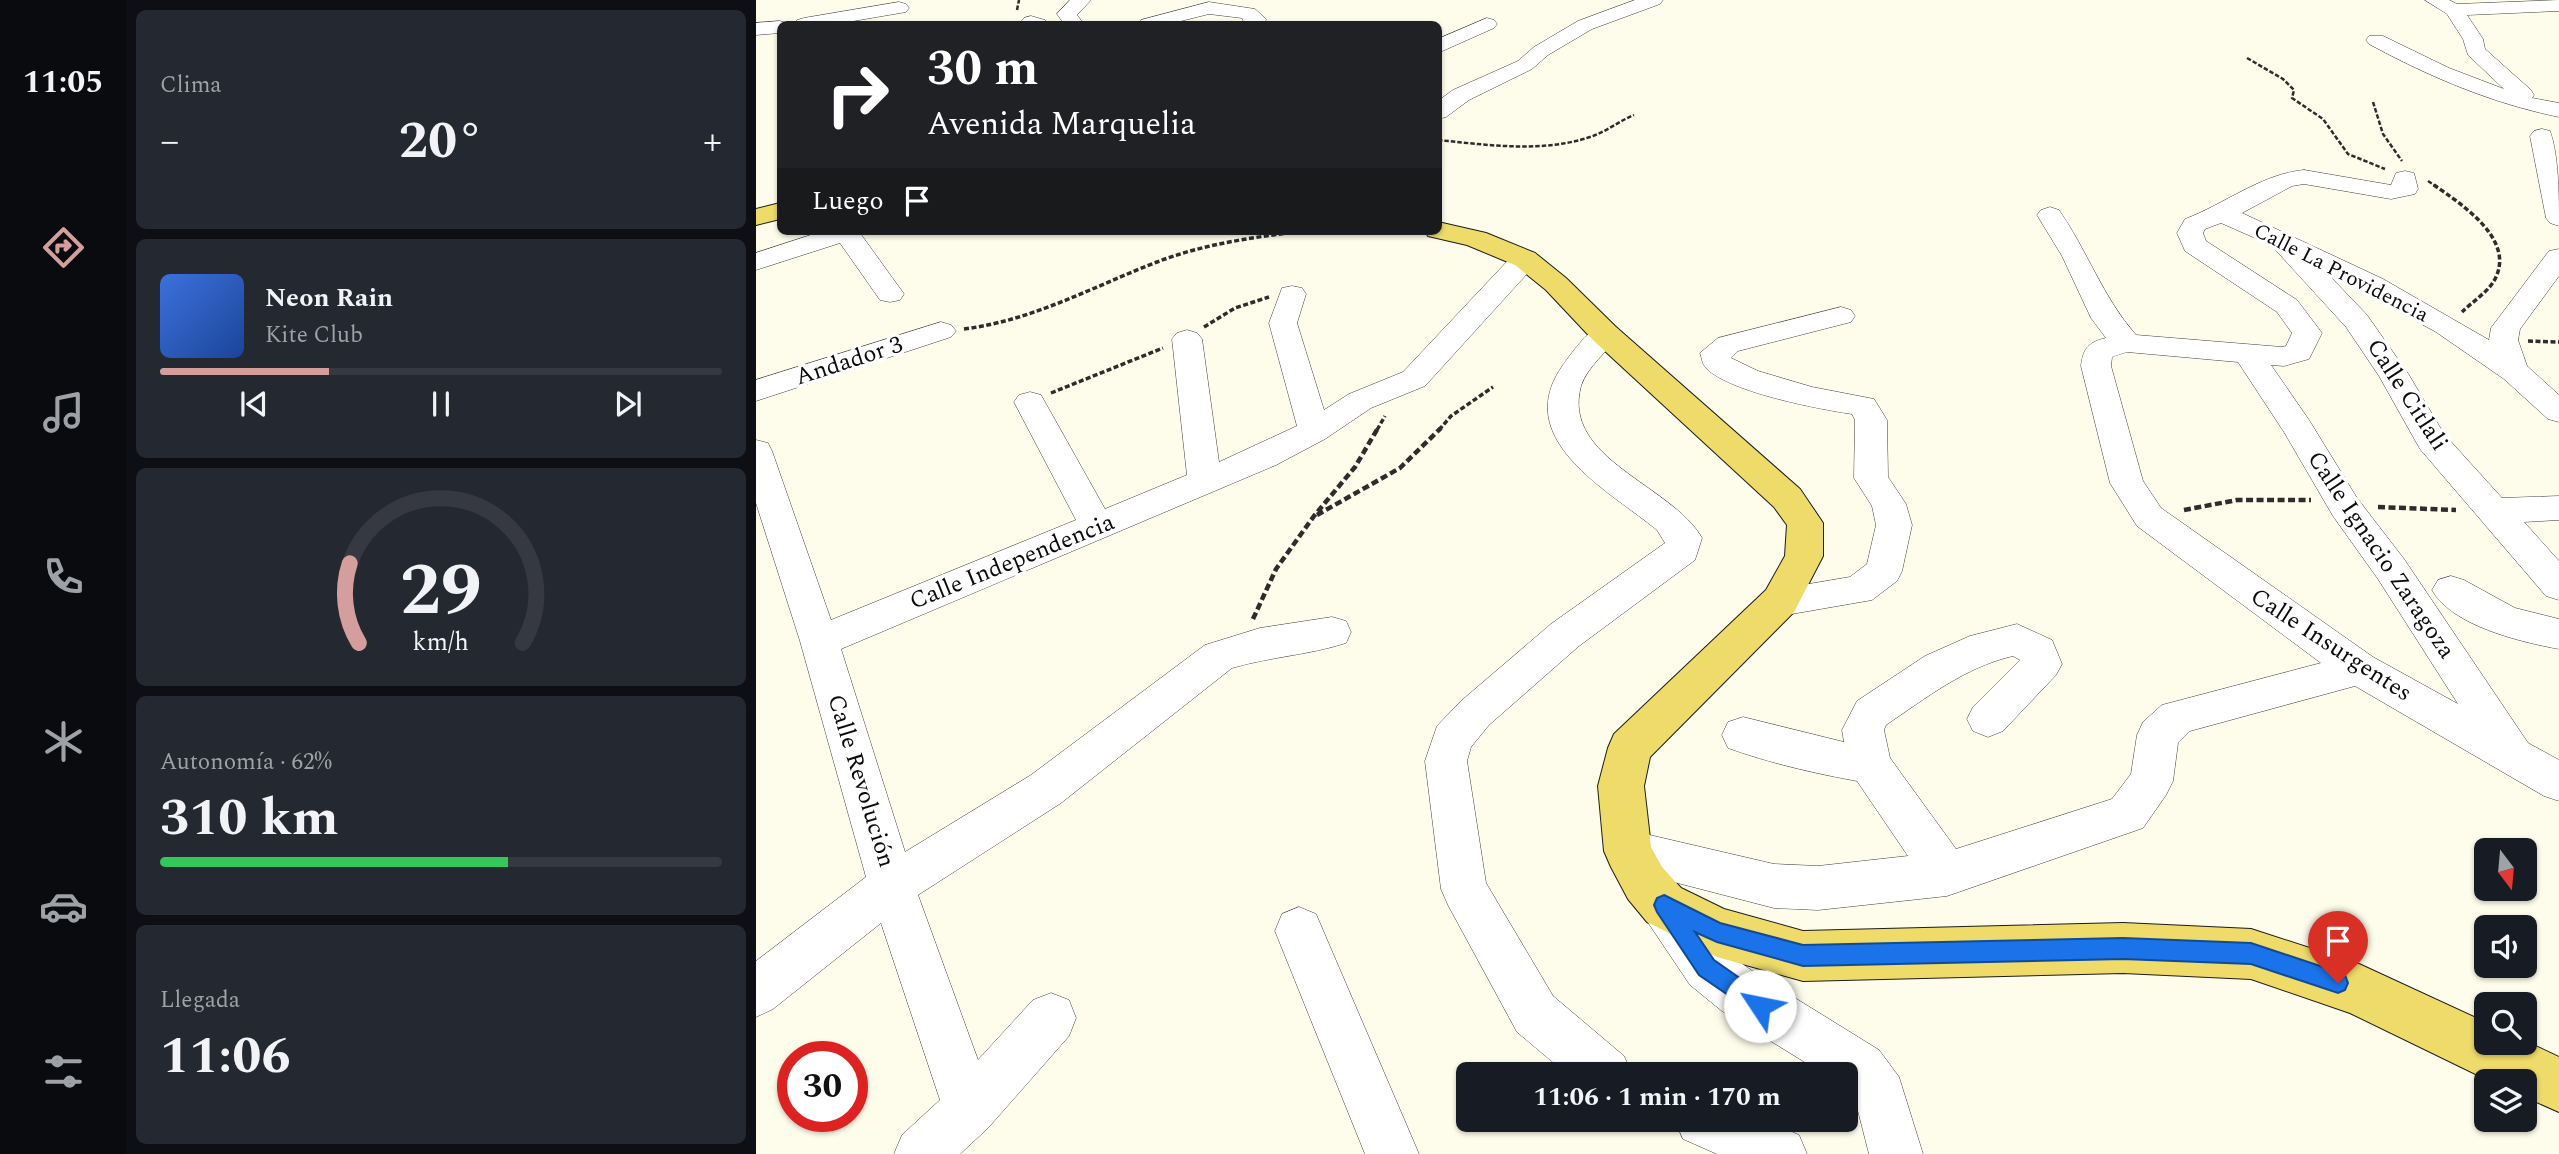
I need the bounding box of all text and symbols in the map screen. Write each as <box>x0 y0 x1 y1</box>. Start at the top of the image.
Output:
text: 30 m <box>927 32 1038 107</box>
icon: right <box>812 49 903 140</box>
text: 11:05 <box>23 58 103 107</box>
text: Clima <box>160 68 222 103</box>
text: Avenida Marquelia <box>927 100 1196 149</box>
text: 20° <box>399 102 483 181</box>
text: − <box>160 113 179 171</box>
text: + <box>703 113 722 171</box>
text: Luego <box>812 181 884 221</box>
icon: arrive <box>898 182 936 220</box>
street label: Calle La Providencia <box>2248 215 2435 331</box>
icon: directions <box>39 223 88 272</box>
text: Neon Rain <box>265 278 393 318</box>
text: Kite Club <box>265 318 363 353</box>
street label: Andador 3 <box>791 327 907 395</box>
street label: Calle Citlali <box>2357 332 2457 458</box>
icon: previous <box>235 385 273 423</box>
icon: pause <box>422 385 460 423</box>
icon: next <box>609 385 647 423</box>
icon: music <box>39 388 88 437</box>
street label: Calle Ignacio Zaragoza <box>2298 444 2464 666</box>
street label: Calle Independencia <box>904 504 1120 620</box>
text: 29 <box>400 536 482 647</box>
icon: phone <box>39 552 88 601</box>
street label: Calle Insurgentes <box>2243 579 2419 711</box>
text: km/h <box>413 624 469 662</box>
street label: Calle Revolución <box>818 690 904 872</box>
icon: climate <box>39 717 88 766</box>
text: Autonomía · 62% <box>160 745 332 780</box>
text: 310 km <box>160 779 339 858</box>
north arrow <box>2474 838 2538 901</box>
map controls <box>2474 838 2537 1132</box>
icon: car <box>39 882 88 931</box>
pin <box>2308 911 2368 983</box>
button: sound <box>2474 915 2537 978</box>
icon: arrive <box>2319 922 2357 960</box>
position arrow <box>1723 969 1797 1043</box>
text: Llegada <box>160 983 240 1018</box>
button: search <box>2474 992 2537 1055</box>
text: 11:06 <box>160 1017 291 1096</box>
speed limit sign: 30 <box>777 1041 868 1132</box>
icon: filters <box>39 1047 88 1096</box>
button: layers <box>2474 1069 2537 1132</box>
text: 11:06 · 1 min · 170 m <box>1533 1077 1781 1117</box>

